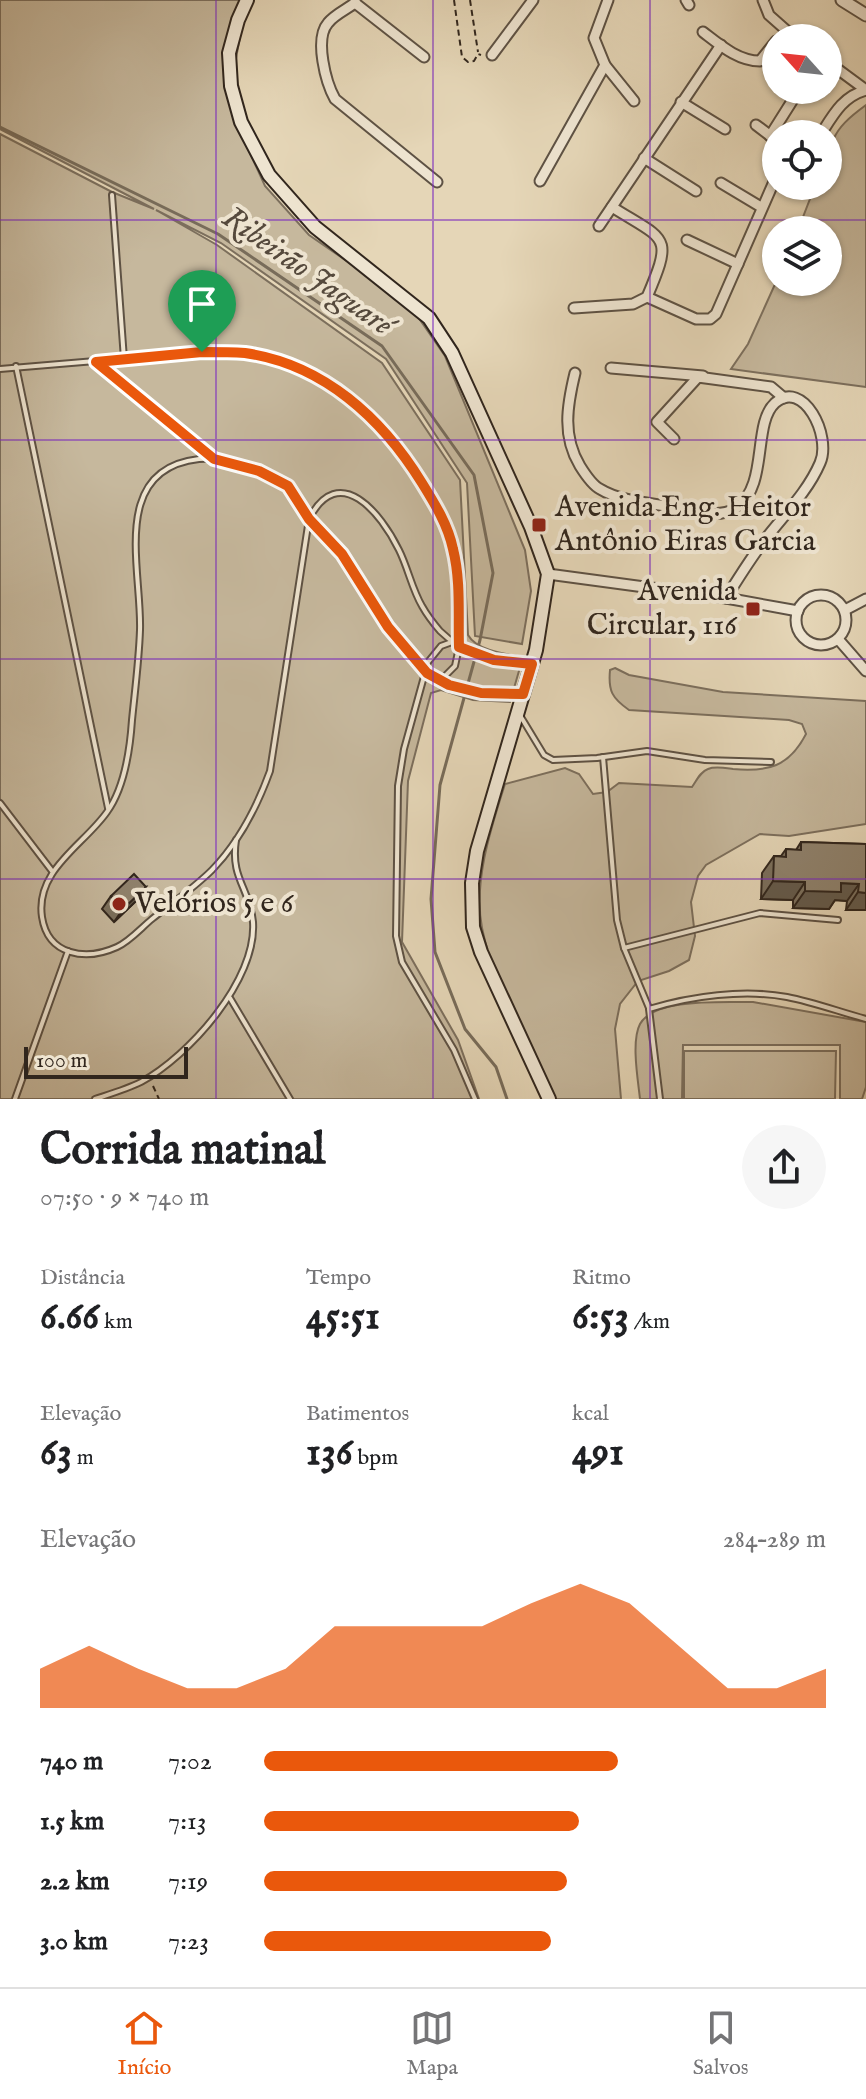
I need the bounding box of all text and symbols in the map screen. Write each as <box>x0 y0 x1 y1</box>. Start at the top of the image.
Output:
north arrow <box>762 24 842 104</box>
map controls <box>762 24 842 296</box>
button: locate <box>762 120 842 200</box>
water label: Ribeirão Jaguaré <box>214 198 405 349</box>
button: layers <box>762 216 842 296</box>
pin <box>168 270 236 352</box>
icon: arrive <box>180 282 224 326</box>
place label: Avenida Eng. Heitor Antônio Eiras Garcia <box>554 489 816 561</box>
marker: Avenida Eng. Heitor Antônio Eiras Garcia <box>530 516 548 534</box>
place label: Avenida Circular, 116 <box>587 573 738 645</box>
marker: Avenida Circular, 116 <box>744 600 762 618</box>
place label: Velórios 5 e 6 <box>134 885 295 923</box>
marker: Velórios 5 e 6 <box>110 895 128 913</box>
scale bar <box>24 1043 188 1079</box>
text: 100 m <box>36 1047 88 1075</box>
text: Corrida matinal <box>40 1123 325 1179</box>
button: share <box>742 1125 826 1209</box>
text: 07:50 · 9 × 740 m <box>40 1181 209 1214</box>
text: Distância <box>40 1264 125 1292</box>
text: Tempo <box>306 1264 371 1292</box>
text: Ritmo <box>572 1264 631 1292</box>
text: 6.66 <box>40 1292 99 1343</box>
text: 45:51 <box>306 1292 380 1343</box>
text: 6:53 <box>572 1292 629 1343</box>
text: km <box>99 1308 133 1336</box>
text: /km <box>629 1308 670 1336</box>
text: Elevação <box>40 1400 121 1428</box>
text: Batimentos <box>306 1400 409 1428</box>
text: kcal <box>572 1400 609 1428</box>
text: 63 <box>40 1428 72 1479</box>
text: 136 <box>306 1428 353 1479</box>
text: 491 <box>572 1428 624 1479</box>
text: m <box>72 1444 94 1472</box>
text: bpm <box>353 1444 398 1472</box>
text: Elevação <box>40 1523 136 1556</box>
text: 284–289 m <box>723 1523 826 1556</box>
text: 740 m <box>40 1745 103 1778</box>
text: 7:02 <box>168 1745 212 1778</box>
text: 1.5 km <box>40 1805 104 1838</box>
text: 7:13 <box>168 1805 206 1838</box>
text: 2.2 km <box>40 1865 110 1898</box>
text: 7:19 <box>168 1865 208 1898</box>
text: 3.0 km <box>40 1925 108 1958</box>
text: 7:23 <box>168 1925 209 1958</box>
tab: Início <box>117 2006 171 2082</box>
tab: Mapa <box>406 2006 458 2082</box>
tab: Salvos <box>693 2006 749 2082</box>

